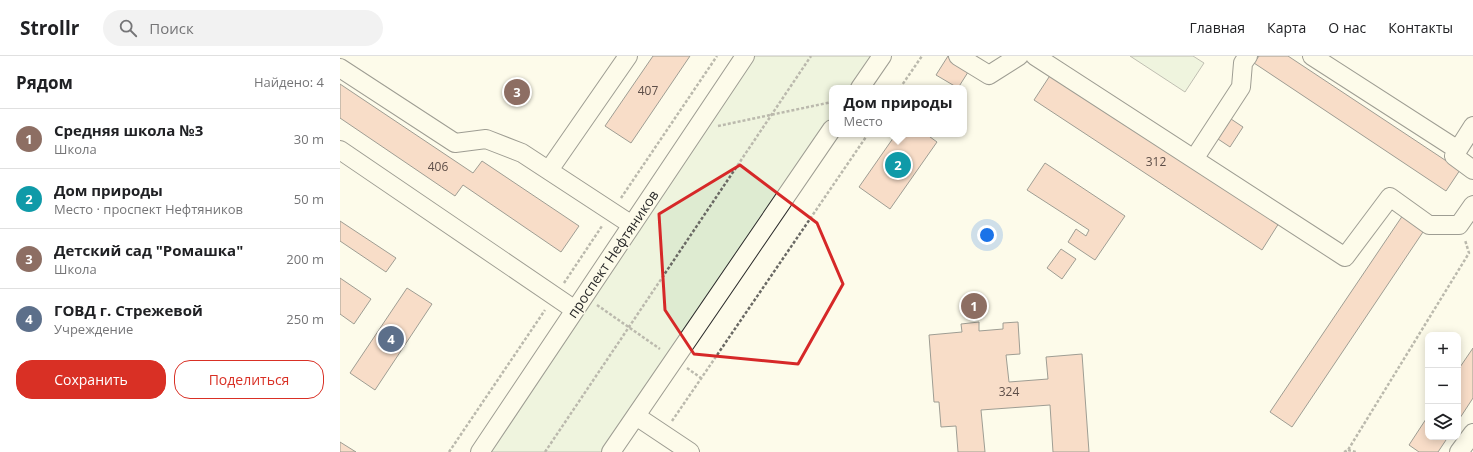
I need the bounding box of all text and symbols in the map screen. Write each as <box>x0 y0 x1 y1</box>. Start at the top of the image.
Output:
search box <box>103 10 383 46</box>
text: Strollr <box>20 15 79 41</box>
icon: search <box>117 17 139 39</box>
text: Поиск <box>149 18 194 38</box>
text: Главная <box>1190 18 1245 37</box>
text: Карта <box>1267 18 1306 37</box>
text: О нас <box>1328 18 1366 37</box>
text: Контакты <box>1388 18 1453 37</box>
text: Рядом <box>16 71 73 94</box>
text: Найдено: 4 <box>254 73 324 91</box>
pin: 3 <box>504 77 530 107</box>
house number: 407 <box>638 82 658 99</box>
popup <box>829 85 967 137</box>
text: Дом природы <box>844 92 952 112</box>
text: Место <box>844 112 883 130</box>
text: Средняя школа №3 <box>54 120 203 140</box>
text: 1 <box>25 130 33 148</box>
text: 30 m <box>294 130 324 148</box>
text: Школа <box>54 140 97 158</box>
pin: 2 <box>885 150 911 180</box>
house number: 312 <box>1146 153 1166 170</box>
house number: 406 <box>428 158 448 175</box>
text: Дом природы <box>54 180 163 200</box>
street label: проспект Нефтяников <box>563 186 663 321</box>
text: 2 <box>25 190 33 208</box>
text: 50 m <box>294 190 324 208</box>
text: Место · проспект Нефтяников <box>54 200 243 218</box>
your location <box>977 225 997 245</box>
text: Детский сад "Ромашка" <box>54 240 243 260</box>
text: 3 <box>25 250 33 268</box>
text: 200 m <box>286 250 324 268</box>
text: Школа <box>54 260 97 278</box>
pin: 1 <box>961 291 987 321</box>
text: ГОВД г. Стрежевой <box>54 300 203 320</box>
text: 4 <box>25 310 33 328</box>
text: 250 m <box>286 310 324 328</box>
text: Учреждение <box>54 320 133 338</box>
pin: 4 <box>378 324 404 354</box>
map controls <box>1425 332 1461 440</box>
button: + <box>1425 332 1461 368</box>
button: Сохранить <box>16 360 166 399</box>
button: Поделиться <box>174 360 324 399</box>
button: − <box>1425 368 1461 404</box>
house number: 324 <box>999 383 1019 400</box>
button: layers <box>1425 404 1461 440</box>

